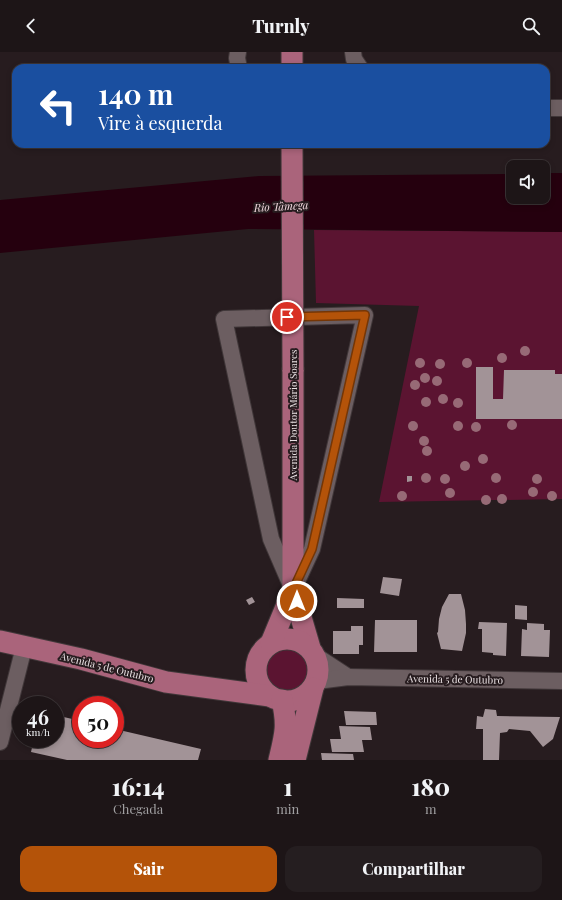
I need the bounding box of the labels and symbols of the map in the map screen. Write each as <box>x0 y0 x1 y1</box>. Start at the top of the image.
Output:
water label: Rio Tâmega <box>252 197 309 215</box>
pin <box>270 300 304 334</box>
street label: Avenida Doutor Mário Soares <box>286 349 300 482</box>
position arrow <box>276 580 318 622</box>
street label: Avenida 5 de Outubro <box>58 648 156 686</box>
street label: Avenida 5 de Outubro <box>406 671 504 687</box>
speed limit sign: 50 <box>72 696 124 748</box>

